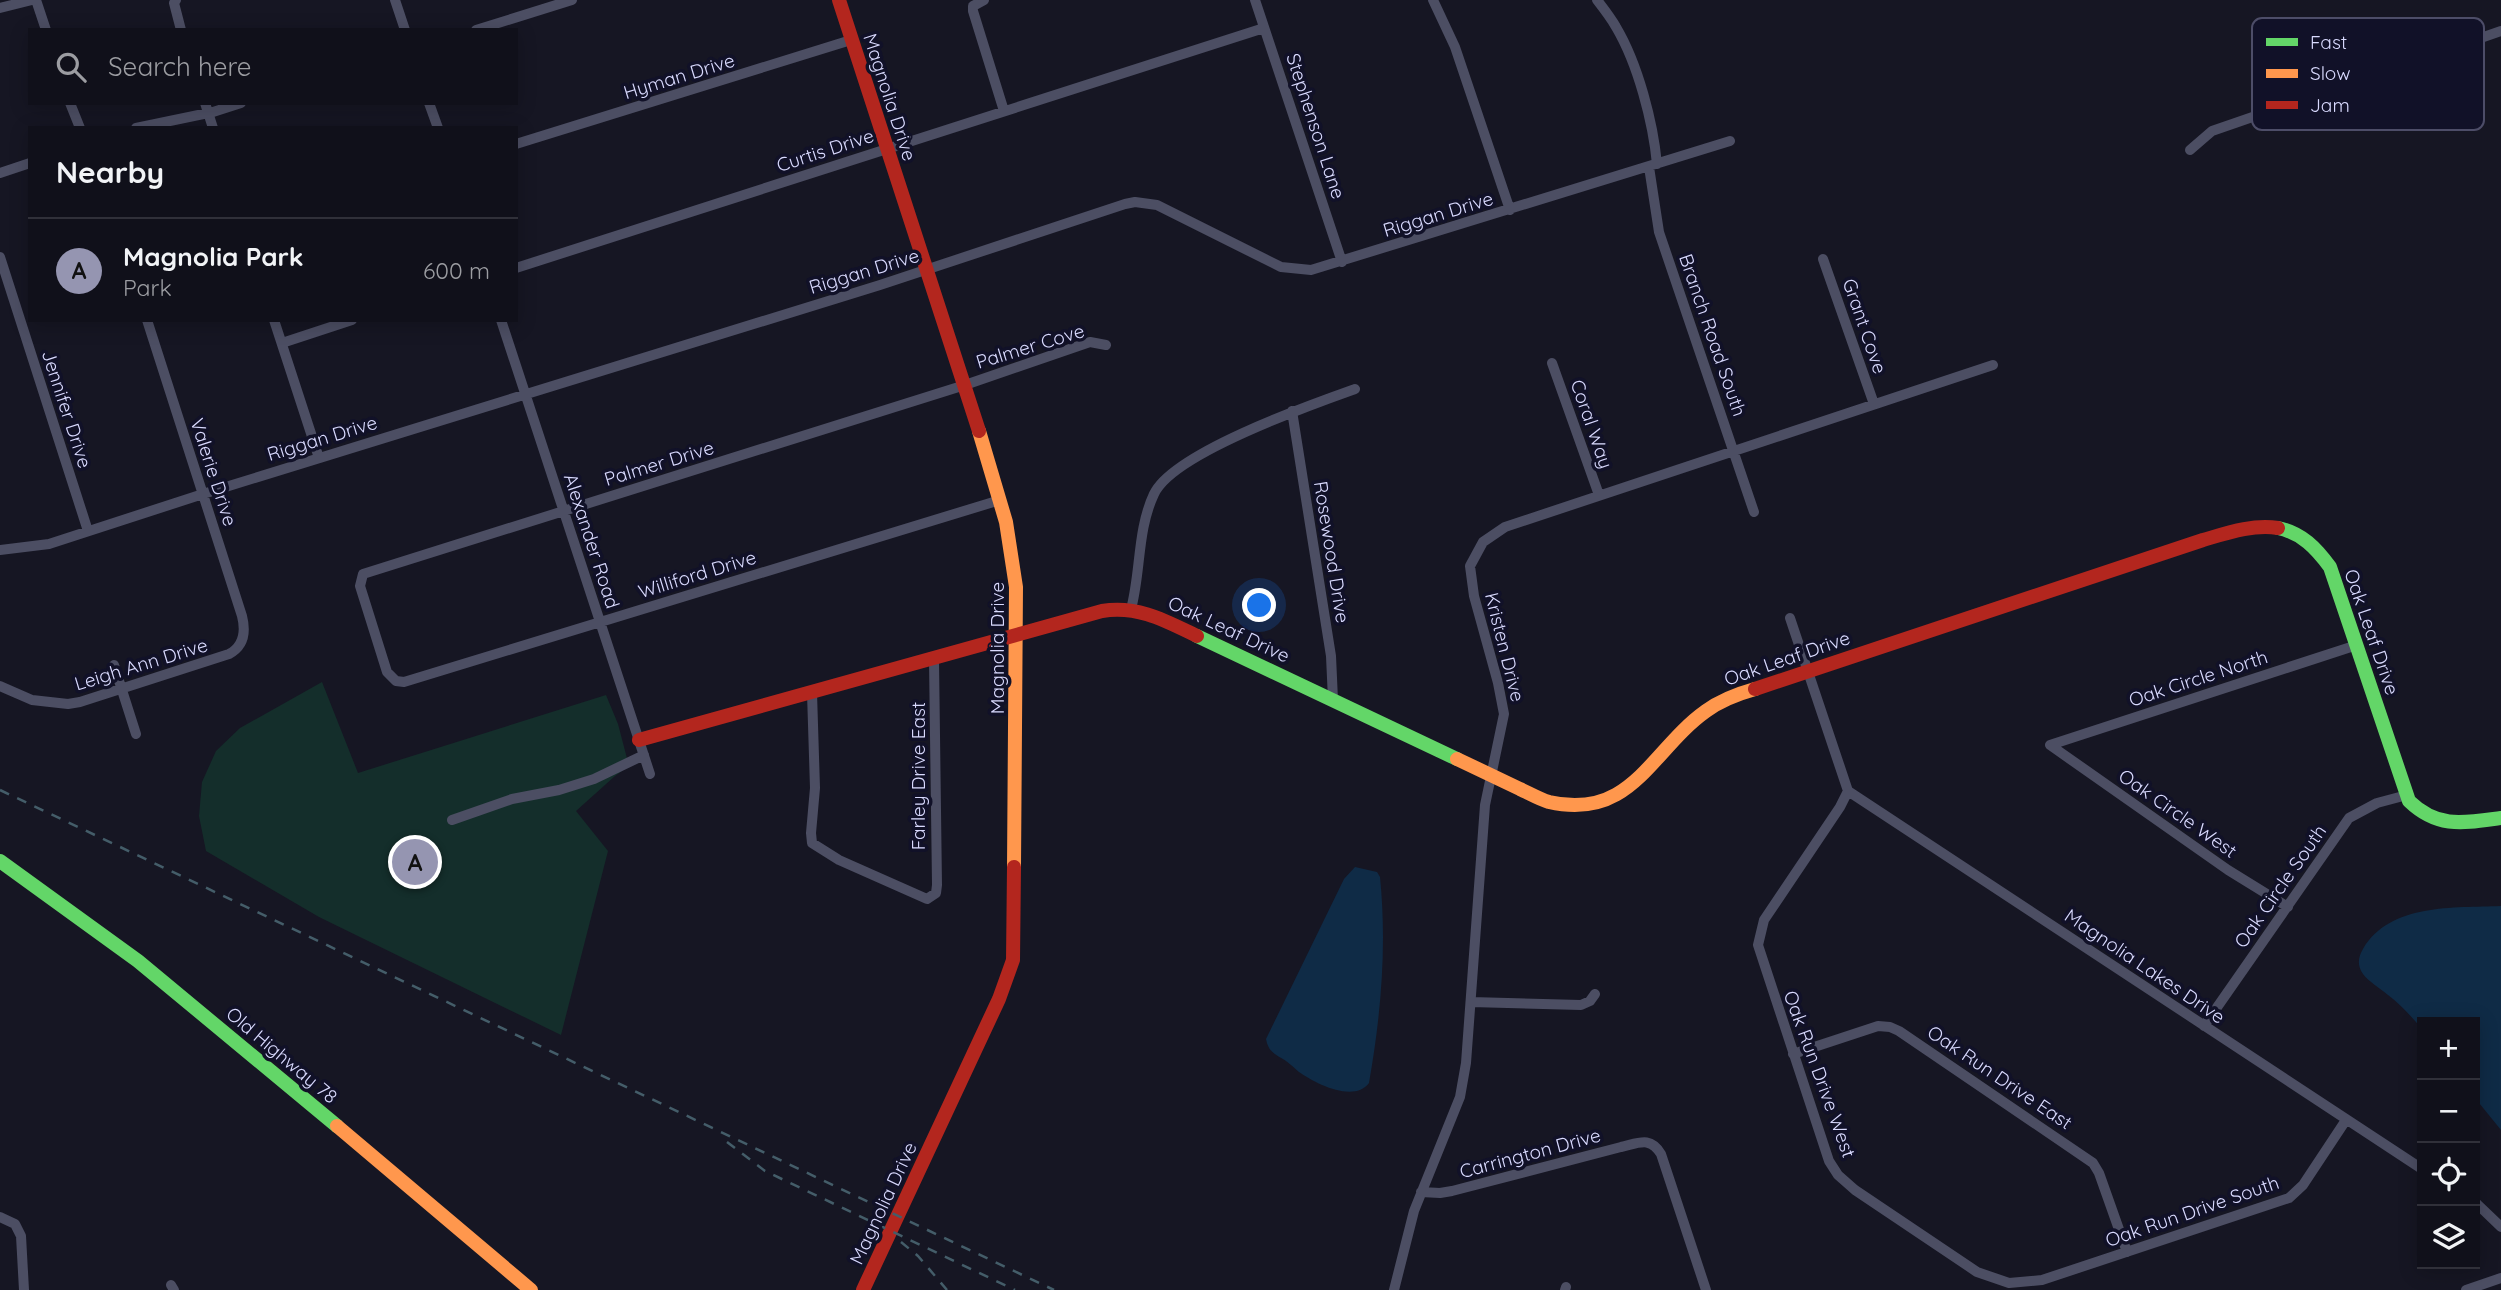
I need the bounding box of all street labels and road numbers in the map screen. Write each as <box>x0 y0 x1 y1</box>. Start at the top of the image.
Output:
street label: Magnolia Drive <box>858 30 922 164</box>
street label: Hyman Drive <box>620 48 738 104</box>
street label: Stephenson Lane <box>1281 50 1351 202</box>
street label: Curtis Drive <box>773 123 877 177</box>
street label: Riggan Drive <box>1380 186 1496 242</box>
street label: Riggan Drive <box>806 243 922 299</box>
street label: Branch Road South <box>1674 251 1752 419</box>
street label: Grant Cove <box>1838 275 1892 377</box>
street label: Palmer Cove <box>973 318 1087 374</box>
street label: Jennifer Drive <box>37 347 97 471</box>
street label: Coral Way <box>1566 376 1618 472</box>
street label: Riggan Drive <box>264 410 380 466</box>
street label: Valerie Drive <box>185 415 243 529</box>
street label: Palmer Drive <box>601 435 717 491</box>
street label: Alexander Road <box>559 470 625 612</box>
street label: Rosewood Drive <box>1309 479 1355 625</box>
street label: Williford Drive <box>635 545 759 603</box>
street label: Oak Leaf Drive <box>2339 566 2405 698</box>
street label: Magnolia Drive <box>985 582 1009 714</box>
street label: Oak Leaf Drive <box>1164 590 1294 668</box>
street label: Kristen Drive <box>1480 590 1530 704</box>
street label: Oak Leaf Drive <box>1721 625 1853 691</box>
street label: Leigh Ann Drive <box>72 632 210 696</box>
street label: Oak Circle North <box>2126 644 2270 712</box>
street label: Farley Drive East <box>906 702 930 850</box>
street label: Oak Circle West <box>2114 763 2242 863</box>
street label: Oak Circle South <box>2229 820 2331 952</box>
street label: Magnolia Lakes Drive <box>2060 903 2230 1029</box>
street label: Oak Run Drive West <box>1779 987 1861 1161</box>
street label: Old Highway 78 <box>222 1002 342 1108</box>
street label: Oak Run Drive East <box>1923 1020 2077 1134</box>
street label: Carrington Drive <box>1457 1123 1603 1183</box>
street label: Magnolia Drive <box>844 1138 922 1268</box>
street label: Oak Run Drive South <box>2102 1170 2282 1252</box>

